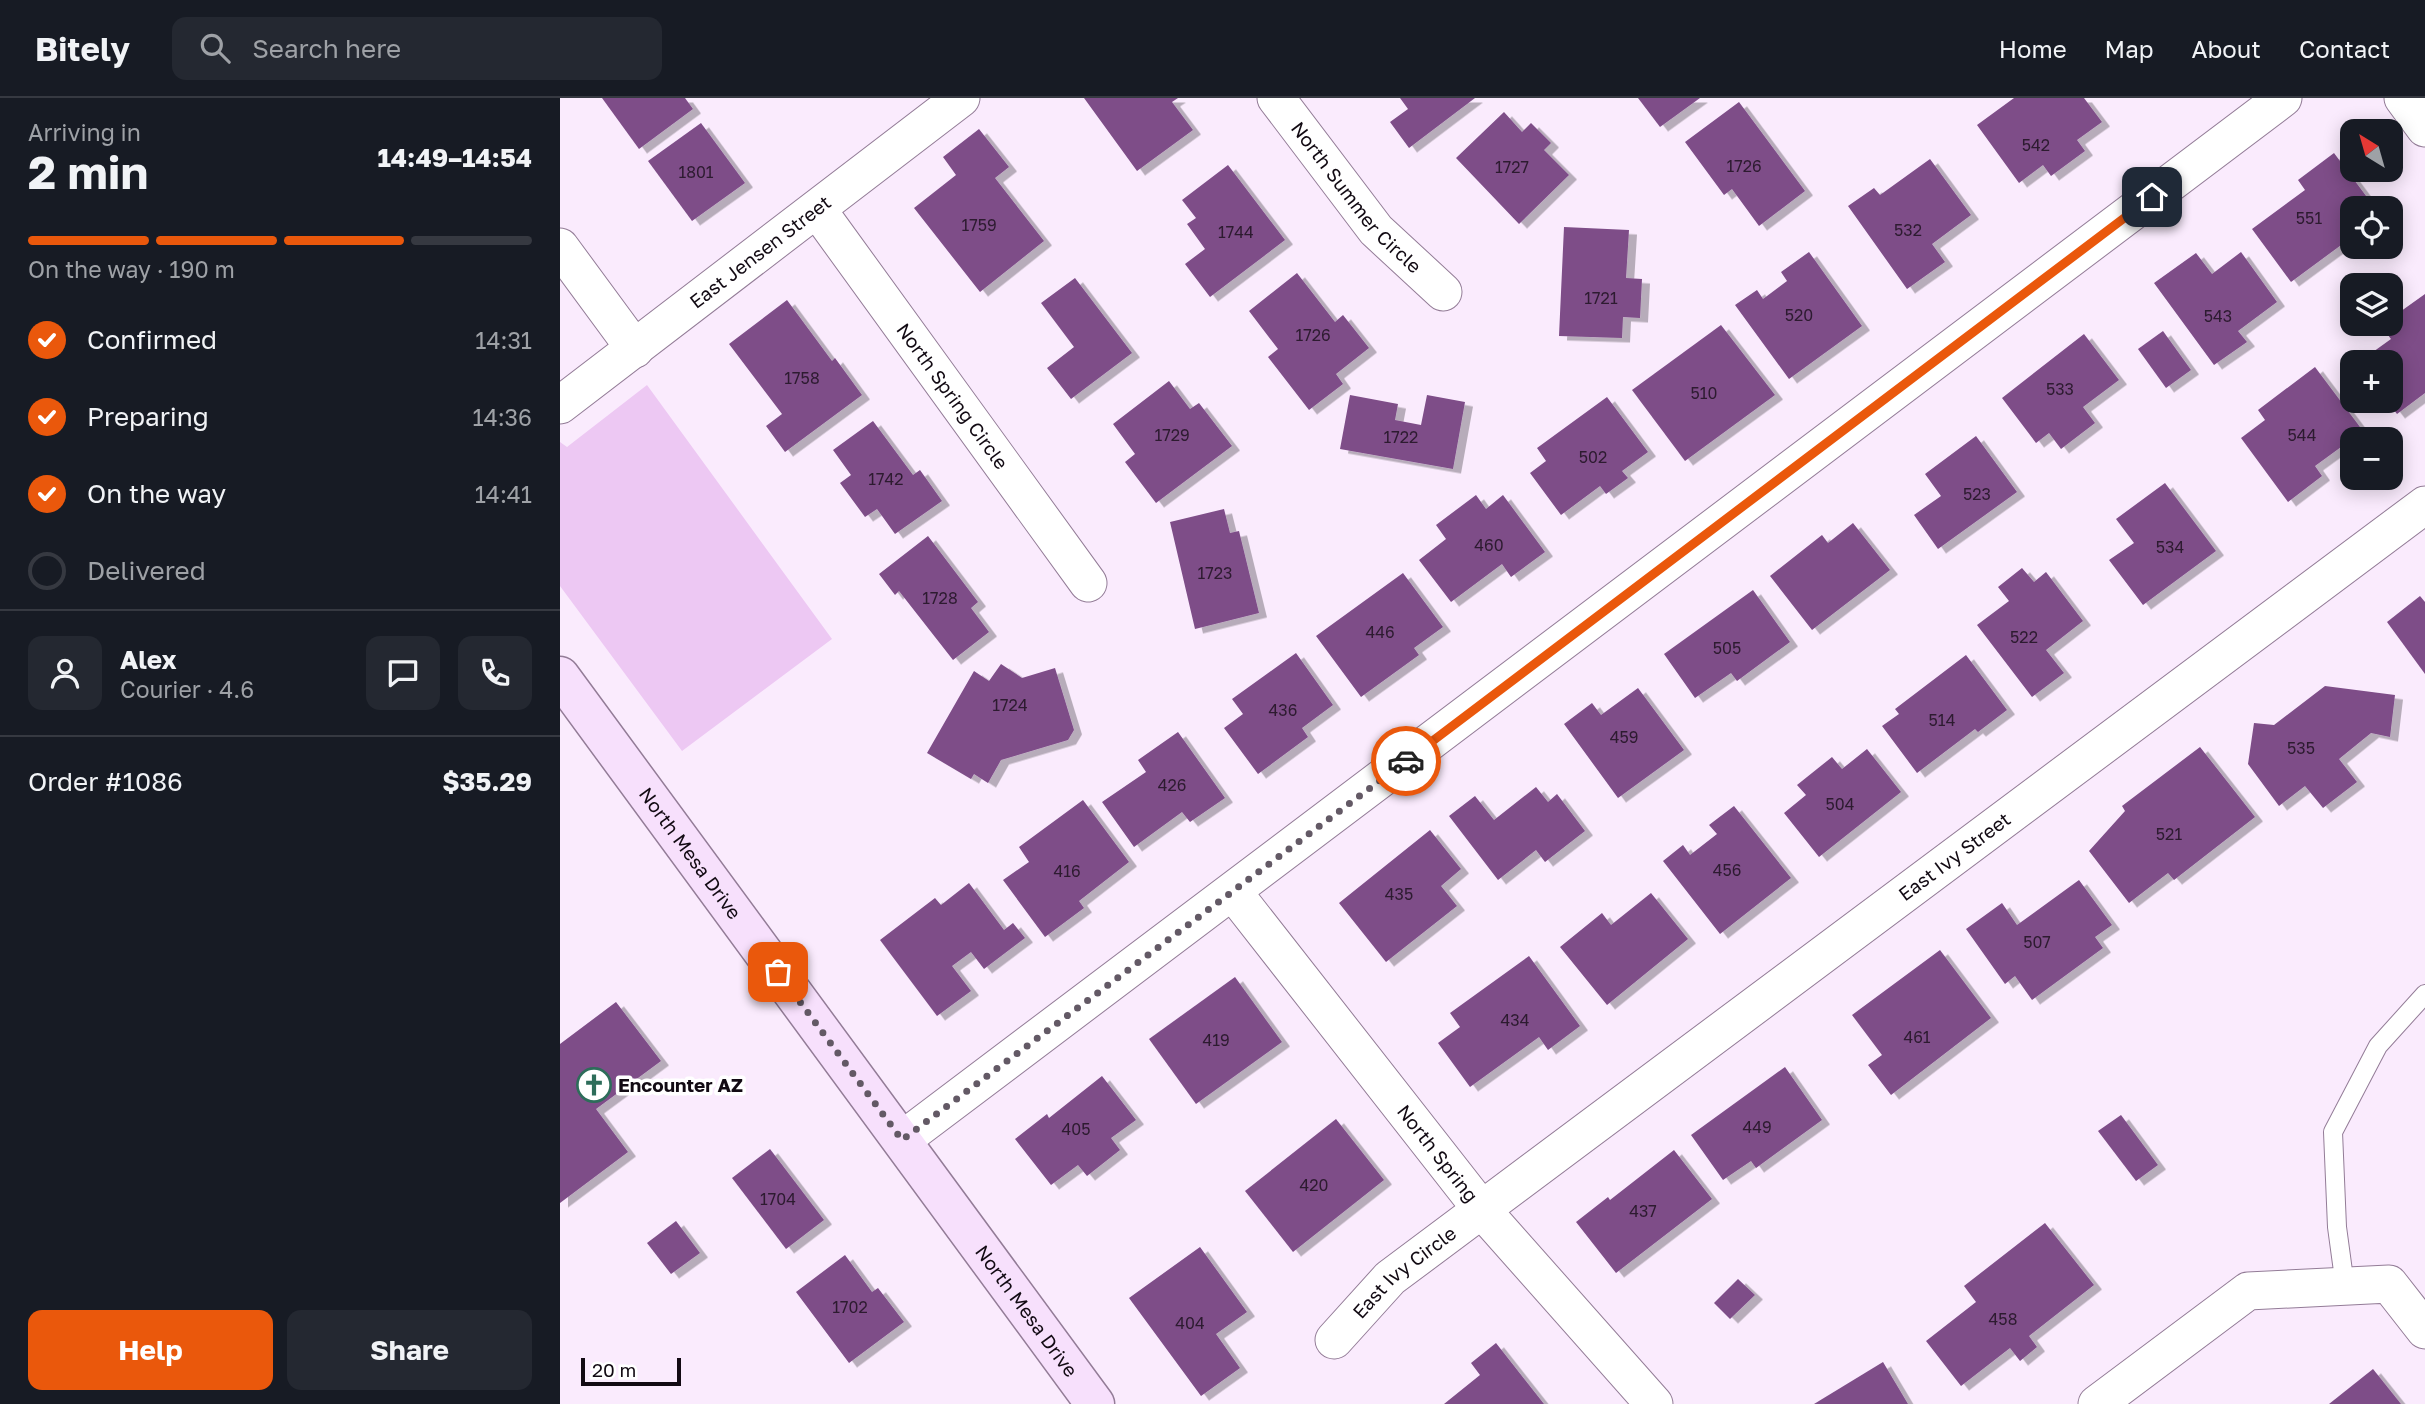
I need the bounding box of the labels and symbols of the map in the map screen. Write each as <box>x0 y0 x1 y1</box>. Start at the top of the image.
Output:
street label: North Summer Circle <box>1287 117 1427 277</box>
north arrow <box>2340 119 2403 182</box>
house number: 542 <box>2022 135 2050 155</box>
house number: 1726 <box>1726 156 1762 176</box>
house number: 1727 <box>1495 157 1529 177</box>
house number: 1801 <box>678 162 714 182</box>
pin <box>2122 167 2182 227</box>
street label: East Jensen Street <box>685 190 835 313</box>
house number: 551 <box>2296 208 2322 228</box>
house number: 1759 <box>961 215 997 235</box>
house number: 532 <box>1894 220 1922 240</box>
house number: 1744 <box>1218 222 1254 242</box>
house number: 1721 <box>1584 288 1618 308</box>
house number: 520 <box>1785 305 1813 325</box>
house number: 543 <box>2204 306 2232 326</box>
street label: North Spring Circle <box>892 318 1014 473</box>
house number: 1726 <box>1295 325 1331 345</box>
house number: 1758 <box>784 368 820 388</box>
house number: 533 <box>2046 379 2074 399</box>
house number: 510 <box>1691 383 1717 403</box>
house number: 1729 <box>1154 425 1190 445</box>
house number: 544 <box>2288 425 2316 445</box>
house number: 1722 <box>1384 427 1418 447</box>
house number: 502 <box>1579 447 1607 467</box>
house number: 1742 <box>868 469 904 489</box>
house number: 523 <box>1963 484 1991 504</box>
house number: 460 <box>1474 535 1504 555</box>
house number: 534 <box>2156 537 2184 557</box>
house number: 1723 <box>1198 563 1232 583</box>
house number: 1728 <box>922 588 958 608</box>
house number: 446 <box>1365 622 1395 642</box>
house number: 522 <box>2010 627 2038 647</box>
house number: 505 <box>1713 638 1741 658</box>
house number: 1724 <box>992 695 1028 715</box>
house number: 436 <box>1269 700 1297 720</box>
house number: 514 <box>1929 710 1955 730</box>
courier <box>1371 726 1441 796</box>
house number: 459 <box>1610 727 1638 747</box>
house number: 535 <box>2287 738 2315 758</box>
house number: 426 <box>1158 775 1186 795</box>
street label: North Mesa Drive <box>635 783 747 923</box>
house number: 504 <box>1826 794 1854 814</box>
street label: East Ivy Street <box>1894 807 2014 905</box>
house number: 521 <box>2156 824 2182 844</box>
house number: 456 <box>1713 860 1741 880</box>
house number: 416 <box>1053 861 1081 881</box>
house number: 435 <box>1385 884 1413 904</box>
house number: 507 <box>2023 932 2051 952</box>
pin <box>748 942 808 1002</box>
house number: 434 <box>1501 1010 1529 1030</box>
house number: 461 <box>1903 1027 1931 1047</box>
house number: 419 <box>1202 1030 1230 1050</box>
church icon: Encounter AZ <box>575 1066 613 1104</box>
place label: Encounter AZ <box>618 1073 743 1096</box>
street label: North Spring <box>1393 1100 1483 1206</box>
house number: 449 <box>1742 1117 1772 1137</box>
house number: 405 <box>1062 1119 1090 1139</box>
house number: 420 <box>1300 1175 1328 1195</box>
house number: 1704 <box>760 1189 796 1209</box>
house number: 437 <box>1629 1201 1657 1221</box>
street label: East Ivy Circle <box>1347 1221 1460 1323</box>
street label: North Mesa Drive <box>971 1240 1083 1381</box>
house number: 1702 <box>832 1297 868 1317</box>
house number: 458 <box>1989 1309 2017 1329</box>
house number: 404 <box>1175 1313 1205 1333</box>
scale bar <box>581 1355 681 1387</box>

